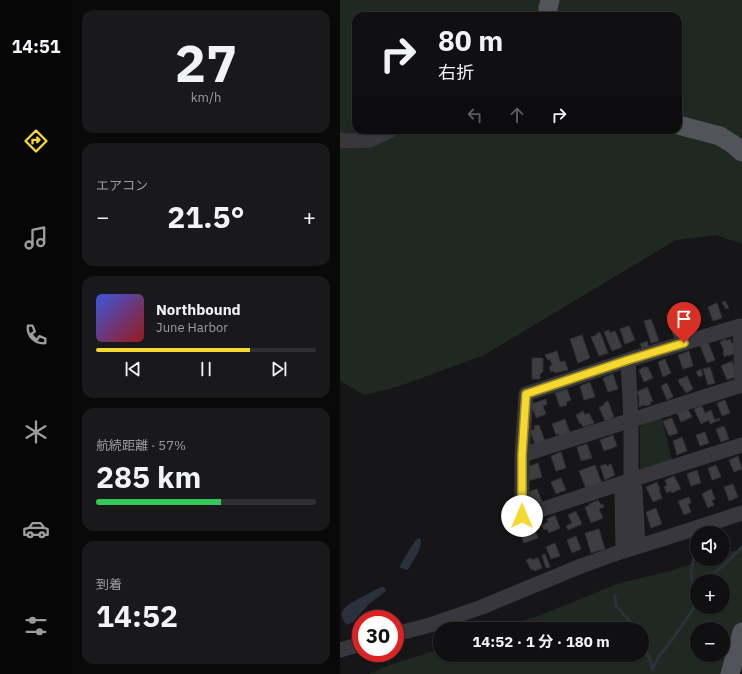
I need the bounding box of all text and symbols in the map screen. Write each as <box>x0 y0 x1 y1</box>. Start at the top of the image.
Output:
text: 80 m <box>438 22 503 59</box>
icon: right <box>372 28 424 80</box>
text: 27 <box>175 29 237 96</box>
text: 14:51 <box>11 35 61 58</box>
text: 右折 <box>438 61 474 84</box>
text: km/h <box>191 89 221 106</box>
icon: left <box>464 104 486 126</box>
icon: ahead <box>506 104 528 126</box>
icon: right <box>548 104 570 126</box>
icon: directions <box>22 127 50 155</box>
text: エアコン <box>96 177 148 194</box>
text: 21.5° <box>167 197 245 236</box>
text: − <box>96 202 109 231</box>
text: + <box>303 202 316 231</box>
icon: music <box>22 224 50 252</box>
text: Northbound <box>156 300 241 319</box>
pin <box>667 302 701 343</box>
icon: arrive <box>673 308 695 330</box>
text: June Harbor <box>156 319 228 336</box>
icon: phone <box>22 321 50 349</box>
icon: previous <box>122 358 144 380</box>
icon: pause <box>195 358 217 380</box>
icon: next <box>268 358 290 380</box>
icon: climate <box>22 418 50 446</box>
text: 航続距離 · 57% <box>96 437 186 454</box>
text: 285 km <box>96 457 201 496</box>
position arrow <box>501 495 543 537</box>
icon: car <box>22 515 50 543</box>
map controls <box>690 526 730 662</box>
button: sound <box>690 526 730 566</box>
button: + <box>690 574 730 614</box>
text: 到着 <box>96 576 122 593</box>
text: 14:52 <box>96 596 178 635</box>
speed limit sign: 30 <box>352 610 404 662</box>
icon: filters <box>22 612 50 640</box>
button: − <box>690 622 730 662</box>
text: 14:52 · 1 分 · 180 m <box>472 632 610 651</box>

